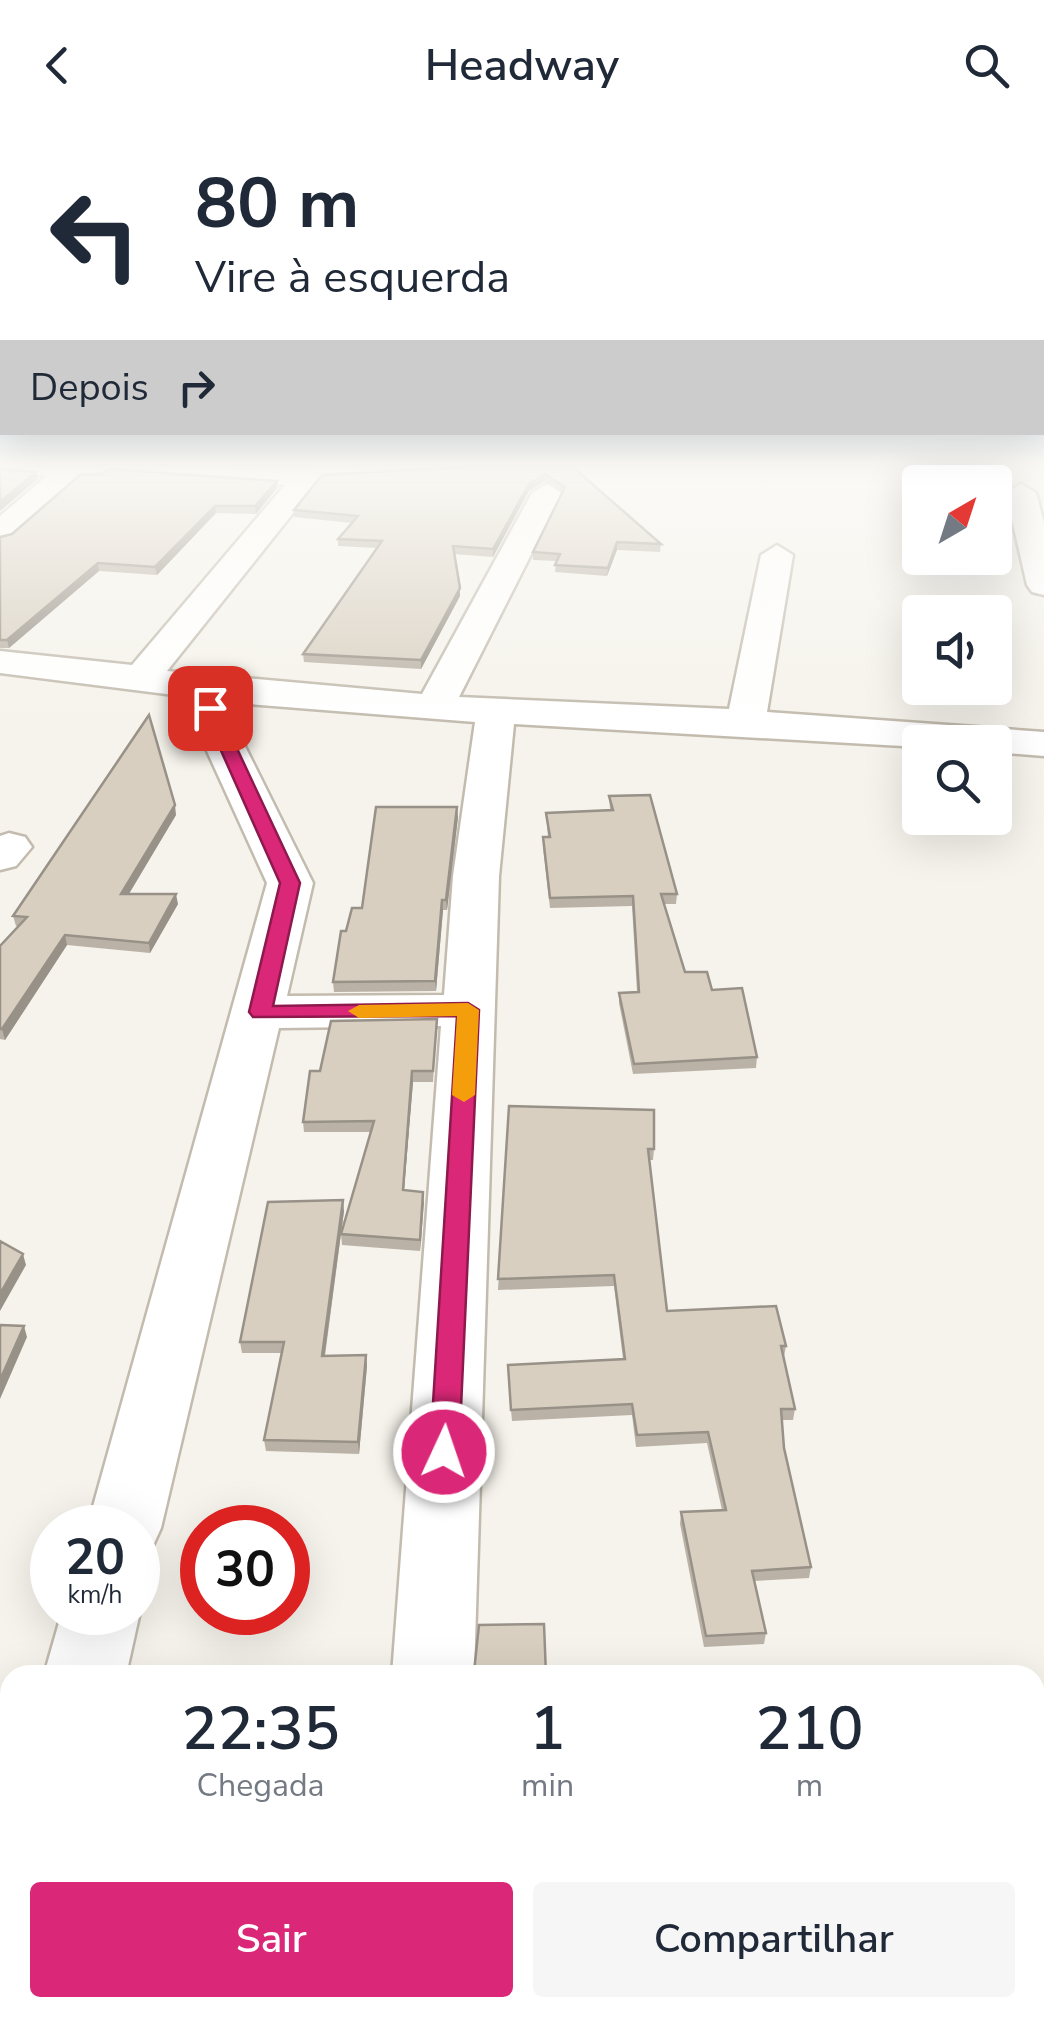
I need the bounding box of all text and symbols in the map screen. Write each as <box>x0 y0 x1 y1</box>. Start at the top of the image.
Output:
text: Headway <box>425 35 619 96</box>
icon: back <box>30 38 85 93</box>
icon: search <box>959 38 1014 93</box>
text: 80 m <box>195 156 359 252</box>
icon: left <box>30 170 160 300</box>
text: Vire à esquerda <box>195 247 510 308</box>
icon: right <box>169 360 224 415</box>
text: Depois <box>30 362 149 413</box>
north arrow <box>902 465 1012 575</box>
map controls <box>902 465 1012 835</box>
button: sound <box>902 595 1012 705</box>
pin <box>168 666 253 751</box>
icon: arrive <box>183 681 238 736</box>
button: search <box>902 725 1012 835</box>
position arrow <box>392 1400 496 1504</box>
speed limit sign: 30 <box>180 1505 310 1635</box>
text: 20 <box>65 1523 125 1592</box>
text: km/h <box>67 1578 123 1612</box>
text: 22:35 <box>181 1688 340 1770</box>
text: 1 <box>530 1688 566 1770</box>
text: 210 <box>756 1688 864 1770</box>
text: Chegada <box>197 1764 325 1807</box>
text: min <box>521 1764 574 1807</box>
text: m <box>796 1764 823 1807</box>
button: Sair <box>30 1882 513 1997</box>
button: Compartilhar <box>533 1882 1015 1997</box>

